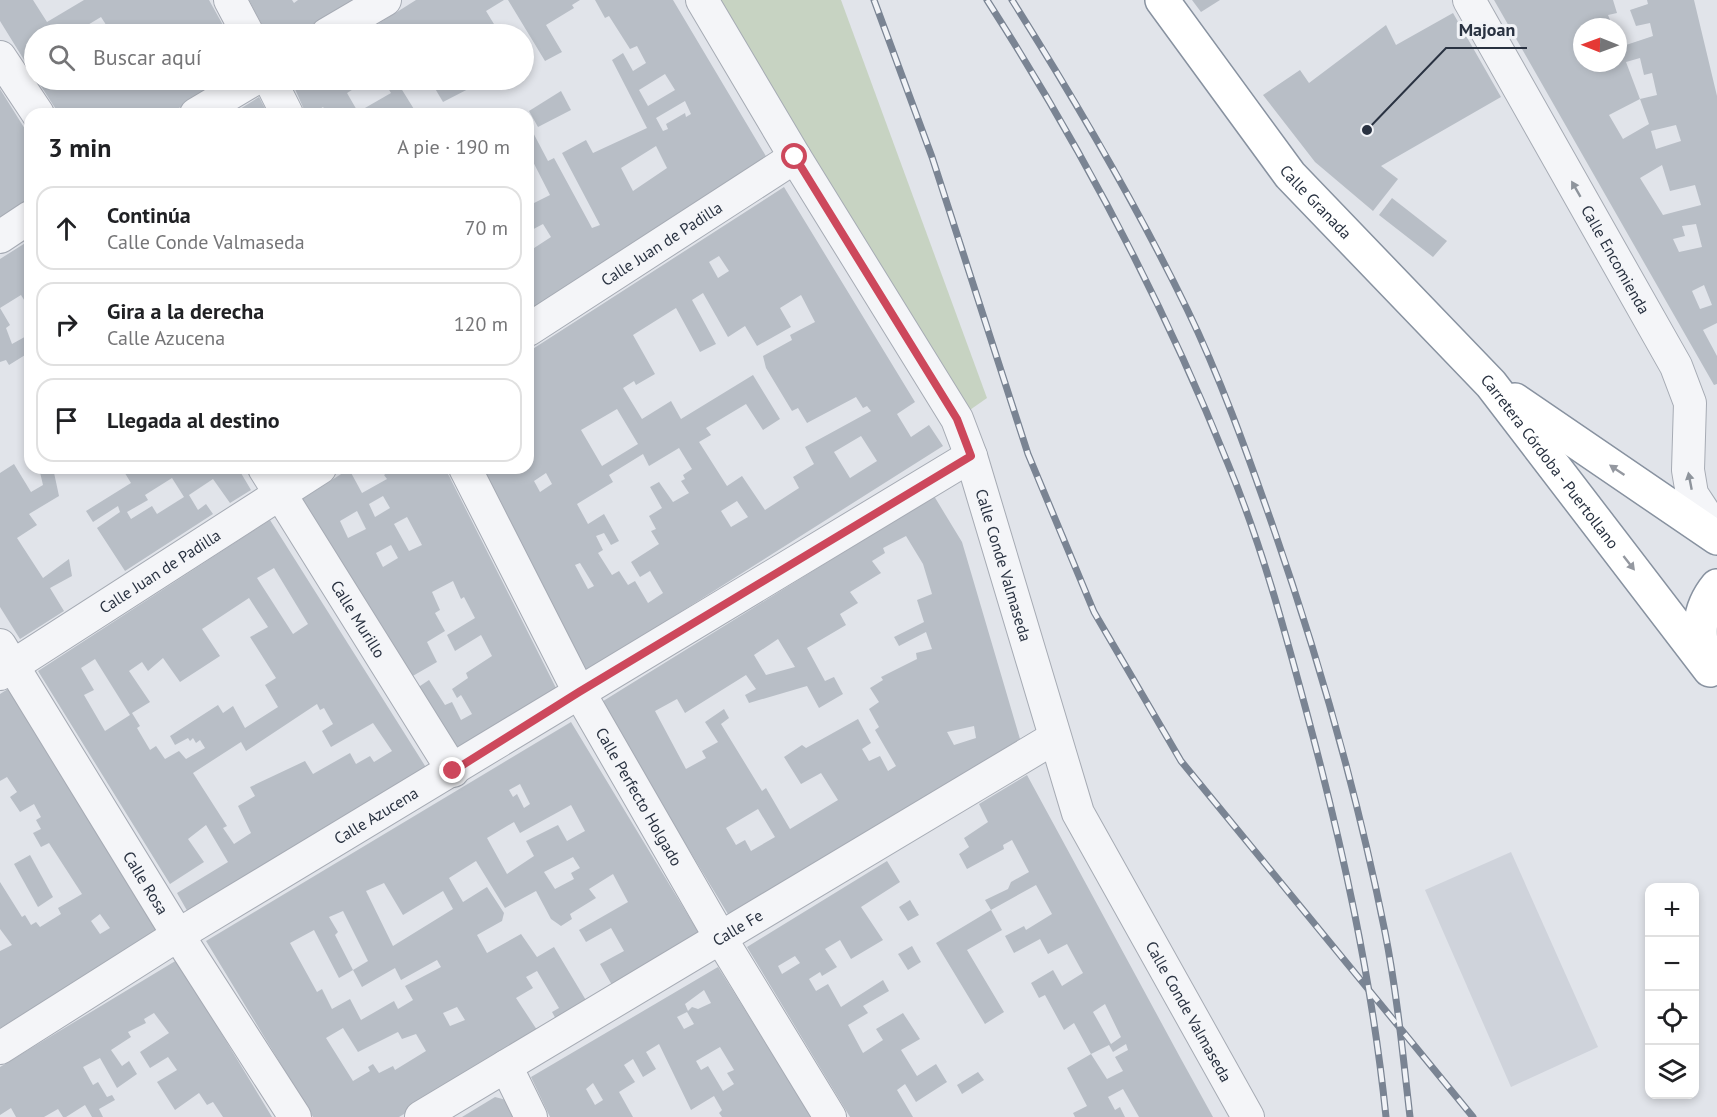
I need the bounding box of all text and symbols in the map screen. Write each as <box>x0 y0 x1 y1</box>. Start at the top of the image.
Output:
callout: Majoan <box>1446 12 1527 48</box>
text: Majoan <box>1459 18 1515 41</box>
north arrow <box>1573 18 1627 72</box>
search box <box>24 24 534 90</box>
icon: search <box>45 41 78 74</box>
text: Buscar aquí <box>93 43 202 71</box>
text: 3 min <box>48 131 111 164</box>
text: A pie · 190 m <box>397 134 510 160</box>
route start <box>781 143 807 169</box>
street label: Calle Granada <box>1276 161 1356 243</box>
one-way arrow <box>1571 180 1581 197</box>
street label: Calle Juan de Padilla <box>597 197 726 290</box>
text: Continúa <box>107 201 191 229</box>
street label: Calle Encomienda <box>1577 201 1654 317</box>
icon: ahead <box>50 212 83 245</box>
text: 70 m <box>465 215 508 241</box>
text: Calle Conde Valmaseda <box>107 229 305 255</box>
text: Gira a la derecha <box>107 297 264 325</box>
icon: right <box>50 308 83 341</box>
text: 120 m <box>454 311 508 337</box>
text: Calle Azucena <box>107 325 225 351</box>
street label: Carretera Córdoba - Puertollano <box>1477 370 1623 552</box>
icon: arrive <box>50 404 83 437</box>
text: Llegada al destino <box>107 406 280 434</box>
one-way arrow <box>1609 464 1625 476</box>
one-way arrow <box>1685 471 1694 490</box>
street label: Calle Conde Valmaseda <box>971 486 1036 644</box>
street label: Calle Juan de Padilla <box>95 525 224 618</box>
one-way arrow <box>1622 556 1634 571</box>
street label: Calle Murillo <box>327 577 390 661</box>
street label: Calle Perfecto Holgado <box>591 724 687 869</box>
route end <box>439 757 465 783</box>
street label: Calle Azucena <box>330 782 422 848</box>
street label: Calle Rosa <box>119 847 173 918</box>
map controls <box>1645 883 1699 1099</box>
button: + <box>1645 883 1699 937</box>
street label: Calle Fe <box>709 905 766 950</box>
street label: Calle Conde Valmaseda <box>1142 937 1236 1085</box>
button: − <box>1645 937 1699 991</box>
button: locate <box>1645 991 1699 1045</box>
button: layers <box>1645 1045 1699 1099</box>

